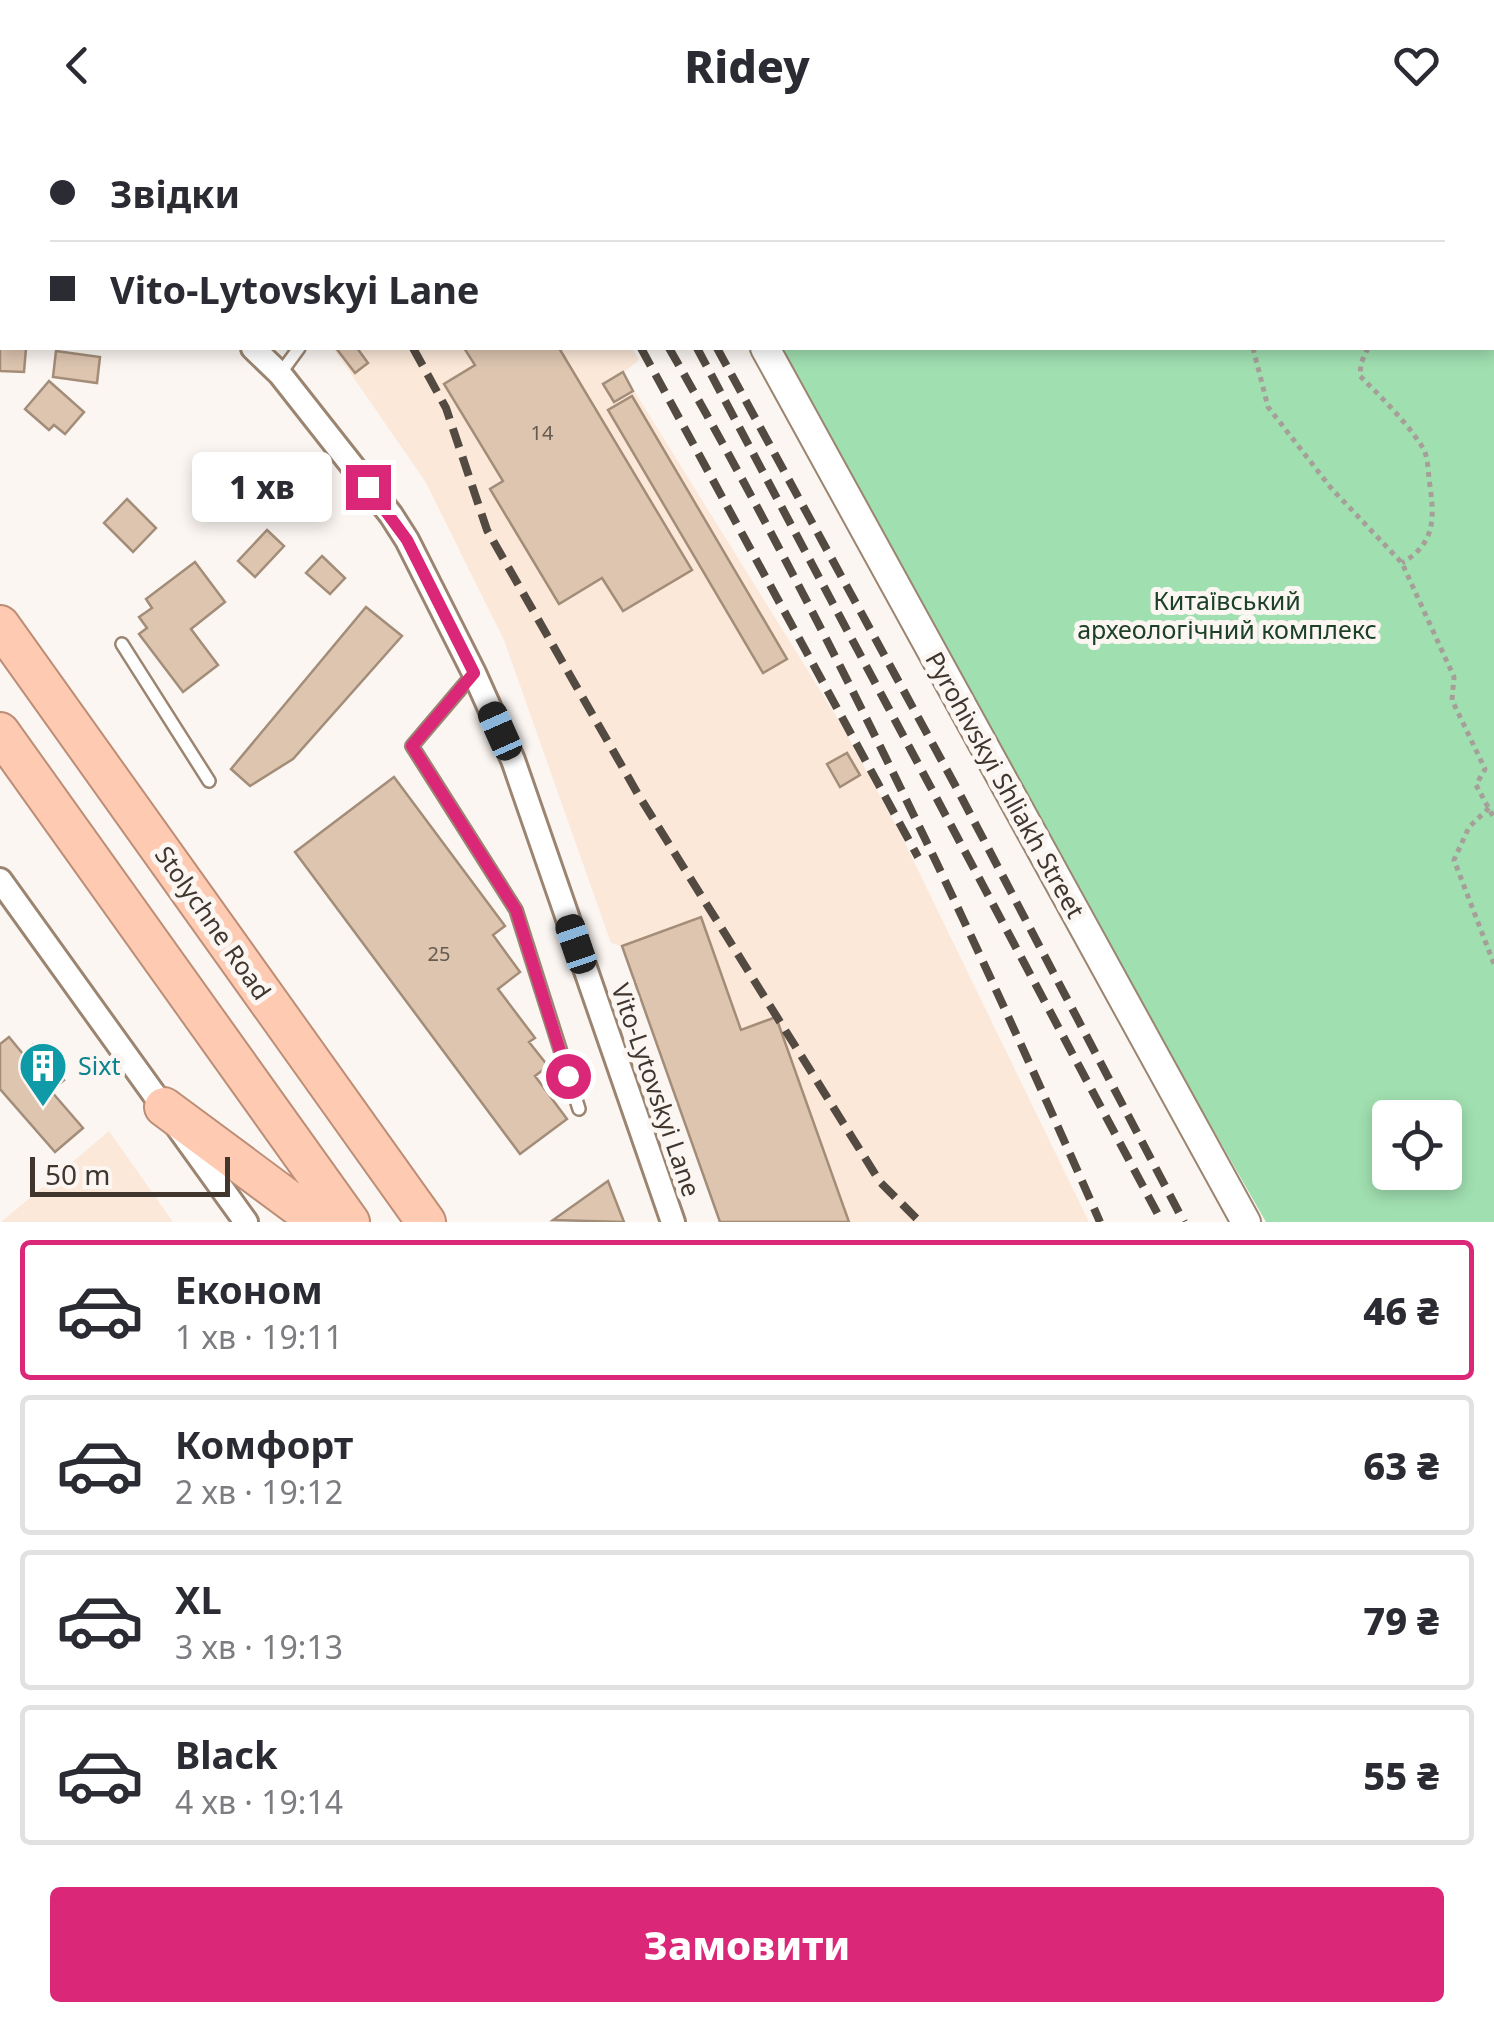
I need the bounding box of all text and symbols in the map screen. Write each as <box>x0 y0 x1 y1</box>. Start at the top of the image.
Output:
text: Ridey <box>684 35 810 96</box>
icon: back <box>50 38 105 93</box>
icon: heart <box>1389 38 1444 93</box>
text: Звідки <box>110 167 240 219</box>
text: Vito-Lytovskyi Lane <box>110 263 480 315</box>
house number: 14 <box>531 419 554 446</box>
callout: 1 хв <box>193 452 333 522</box>
text: 1 хв <box>229 465 295 508</box>
route end <box>346 465 391 510</box>
park label: Китаївський археологічний комплекс <box>1077 583 1377 646</box>
street label: Pyrohivskyi Shliakh Street <box>918 645 1093 924</box>
car <box>474 697 526 765</box>
street label: Stolychne Road <box>148 839 280 1006</box>
car <box>552 911 600 977</box>
house number: 25 <box>428 940 450 967</box>
street label: Vito-Lytovskyi Lane <box>604 978 709 1201</box>
building icon: Sixt <box>17 1040 69 1108</box>
place label: Sixt <box>78 1048 120 1082</box>
route start <box>546 1054 591 1099</box>
map controls <box>1372 1100 1462 1190</box>
button: locate <box>1372 1100 1462 1190</box>
scale bar <box>30 1152 230 1196</box>
text: 50 m <box>45 1155 111 1193</box>
text: Економ <box>175 1263 323 1315</box>
icon: car <box>55 1265 145 1355</box>
text: 46 ₴ <box>1363 1284 1439 1336</box>
text: 1 хв · 19:11 <box>175 1315 343 1358</box>
text: Комфорт <box>175 1418 353 1470</box>
icon: car <box>55 1420 145 1510</box>
text: 63 ₴ <box>1363 1439 1439 1491</box>
text: 2 хв · 19:12 <box>175 1470 343 1513</box>
text: XL <box>175 1573 222 1625</box>
icon: car <box>55 1575 145 1665</box>
text: 79 ₴ <box>1363 1594 1439 1646</box>
text: 3 хв · 19:13 <box>175 1625 343 1668</box>
text: Black <box>175 1728 278 1780</box>
icon: car <box>55 1730 145 1820</box>
text: 55 ₴ <box>1363 1749 1439 1801</box>
text: 4 хв · 19:14 <box>175 1780 343 1823</box>
button: Замовити <box>50 1887 1444 2002</box>

